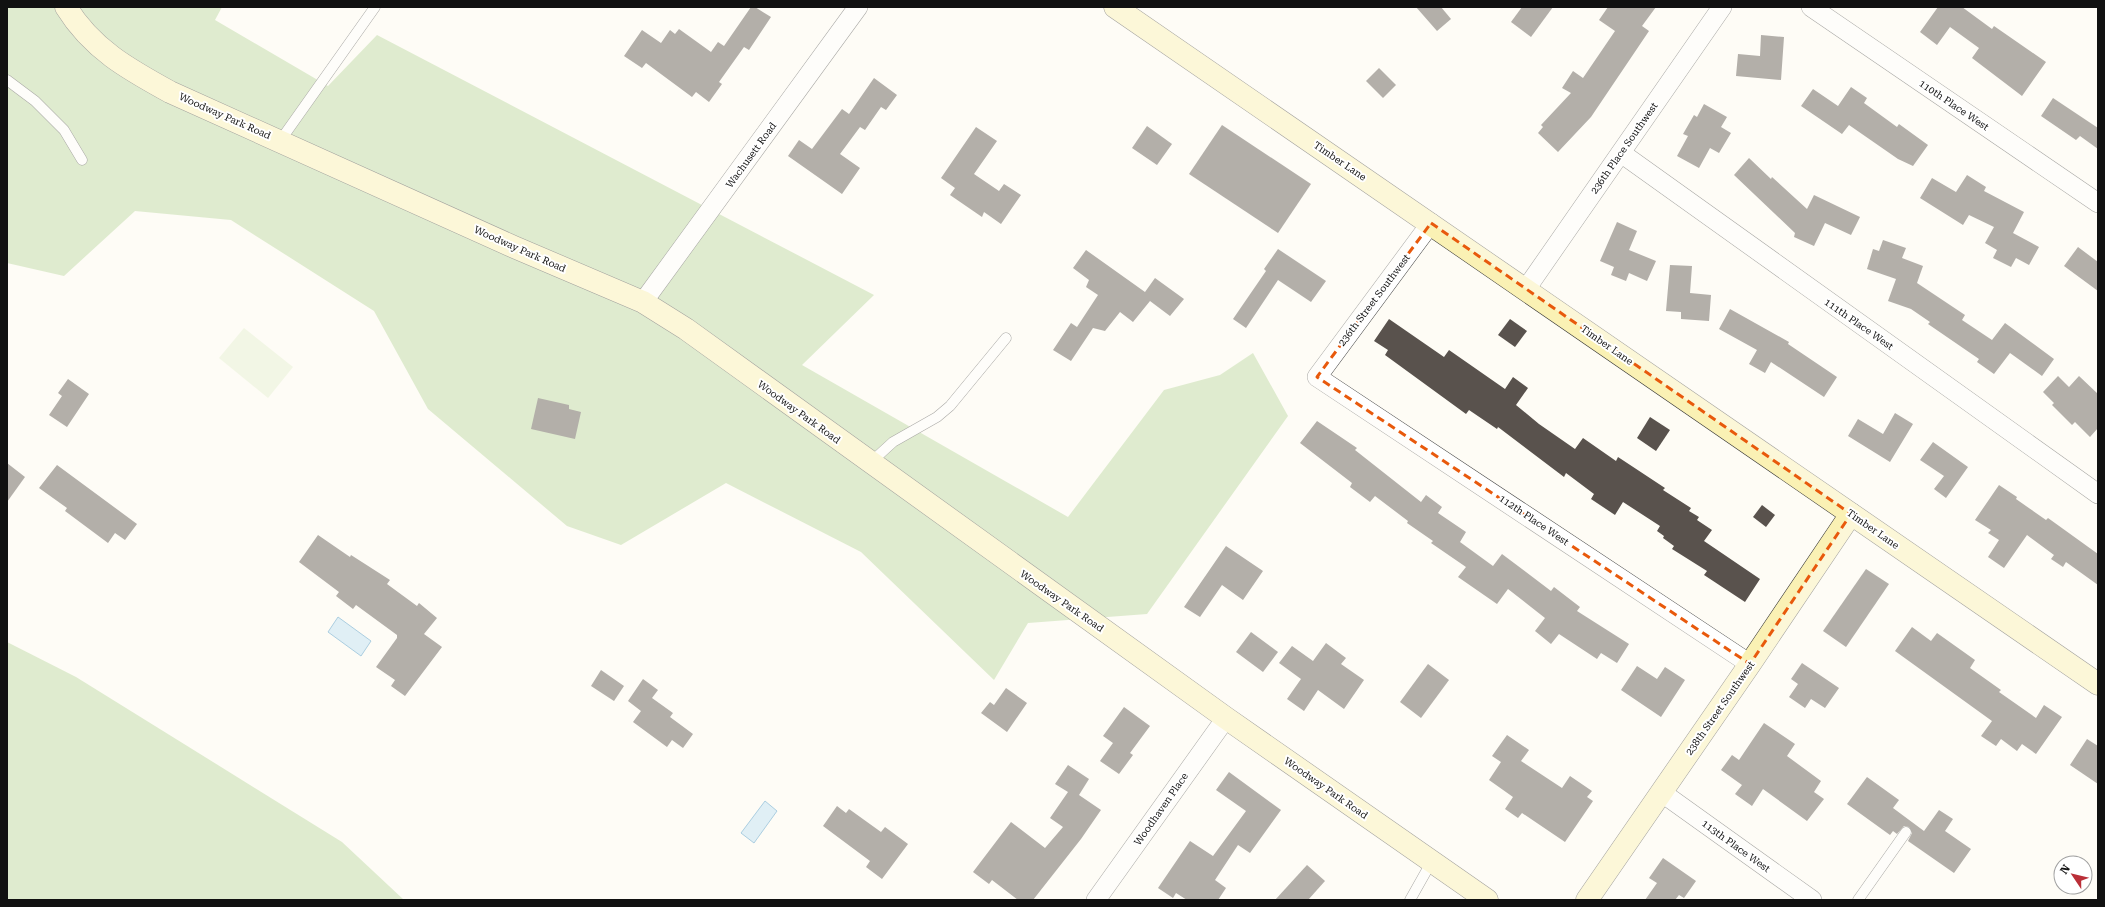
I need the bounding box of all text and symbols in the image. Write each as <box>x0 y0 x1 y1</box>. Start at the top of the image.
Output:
street label: 110th Place West <box>1917 78 1991 133</box>
street label: Woodway Park Road <box>177 91 273 141</box>
street label: 236th Place Southwest <box>1588 100 1660 196</box>
street label: Wachusett Road <box>724 120 779 190</box>
street label: Timber Lane <box>1312 139 1369 183</box>
street label: Woodway Park Road <box>472 224 568 274</box>
street label: 236th Street Southwest <box>1336 252 1412 348</box>
street label: 111th Place West <box>1822 296 1896 352</box>
street label: Timber Lane <box>1579 323 1636 367</box>
street label: Woodway Park Road <box>756 378 843 446</box>
street label: 112th Place West <box>1497 493 1571 548</box>
street label: Timber Lane <box>1845 507 1902 551</box>
street label: Woodway Park Road <box>1018 568 1106 634</box>
street label: 238th Street Southwest <box>1683 659 1757 757</box>
street label: Woodway Park Road <box>1282 755 1370 821</box>
street label: Woodhaven Place <box>1132 770 1190 847</box>
street label: 113th Place West <box>1700 818 1772 875</box>
north arrow <box>2053 855 2093 895</box>
text: N <box>2057 862 2073 877</box>

